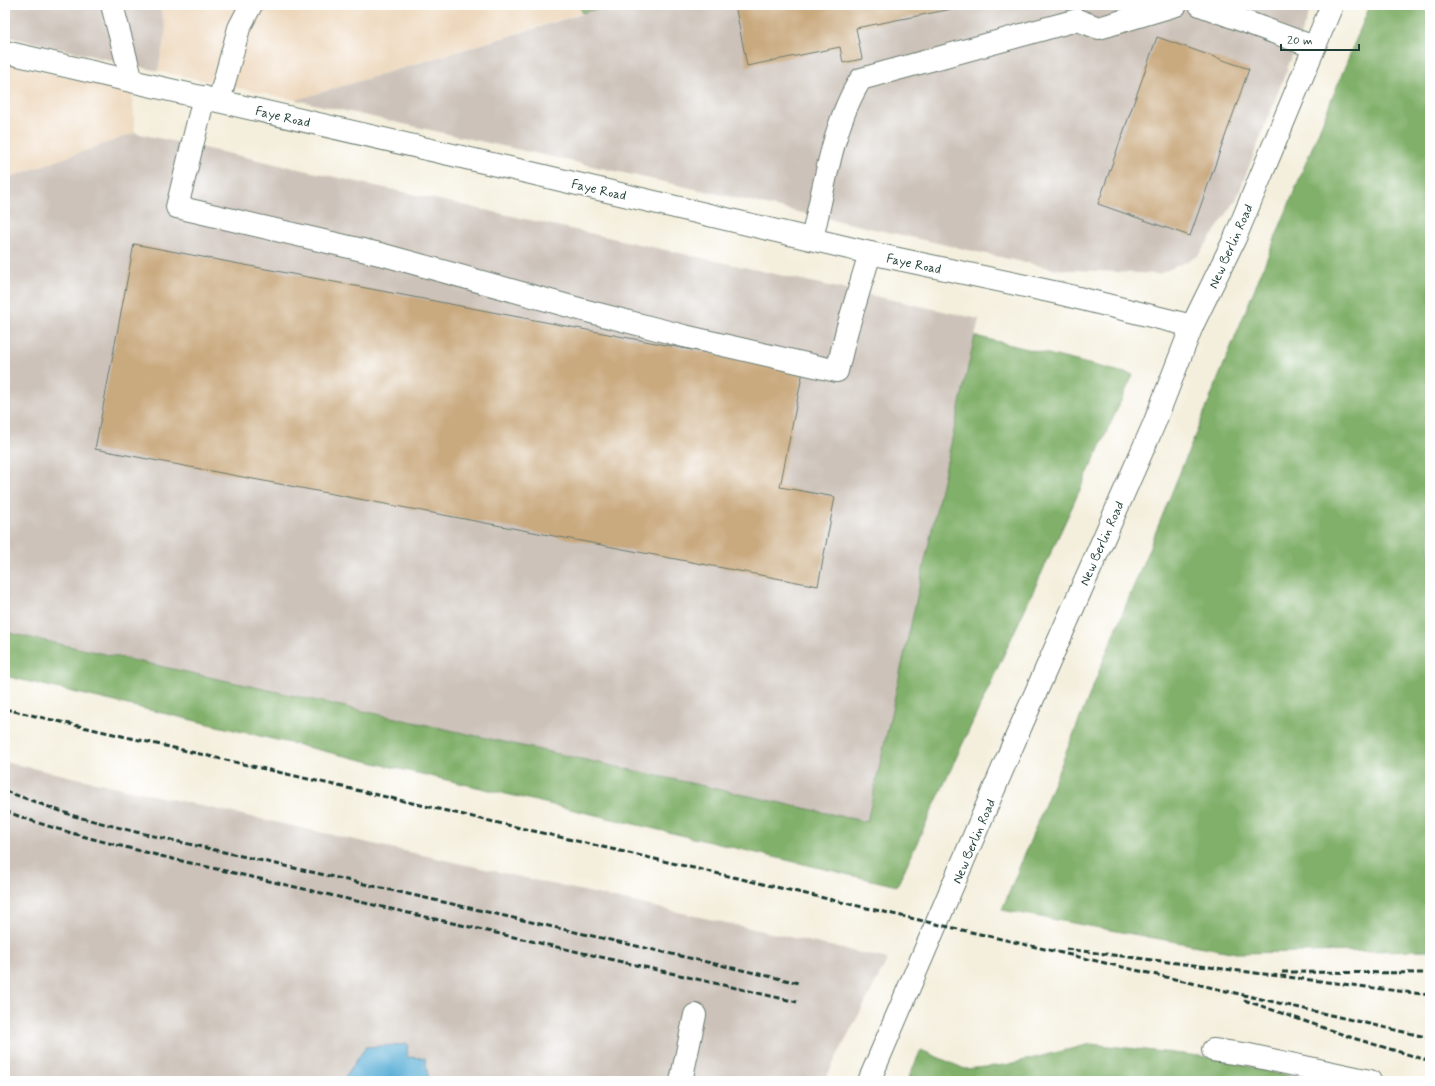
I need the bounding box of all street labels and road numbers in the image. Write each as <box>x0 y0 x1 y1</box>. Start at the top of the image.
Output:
street label: Faye Road <box>254 103 312 132</box>
street label: Faye Road <box>570 176 628 205</box>
street label: New Berlin Road <box>1205 202 1258 291</box>
street label: Faye Road <box>885 250 943 279</box>
street label: New Berlin Road <box>1076 499 1129 588</box>
street label: New Berlin Road <box>949 797 1000 887</box>

